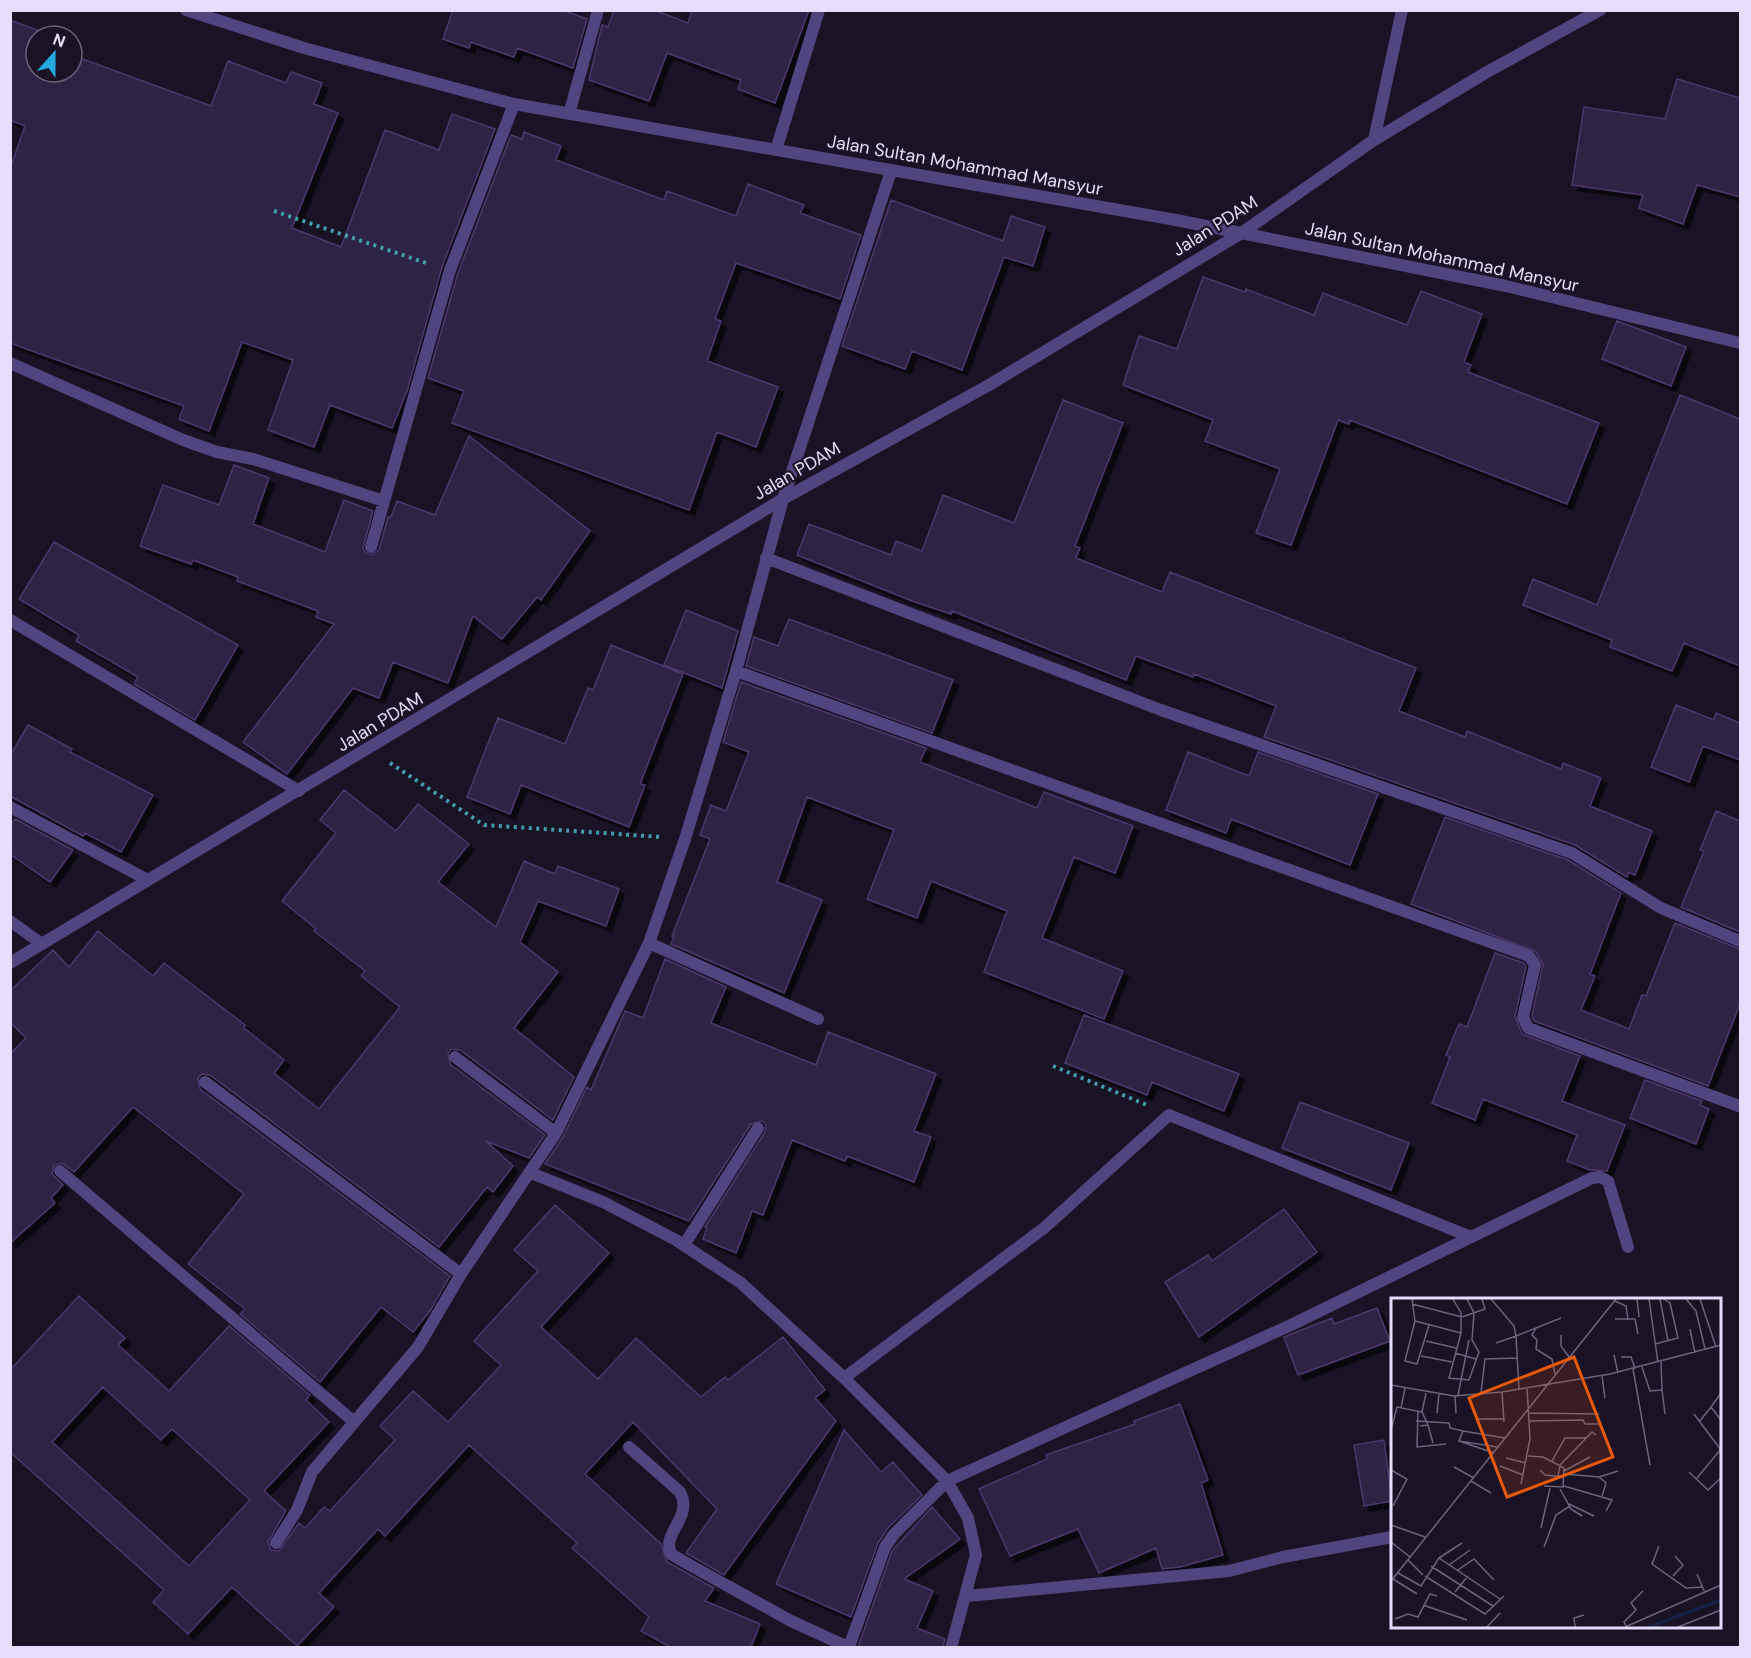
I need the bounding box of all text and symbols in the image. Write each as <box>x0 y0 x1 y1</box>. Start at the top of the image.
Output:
north arrow <box>24 24 84 84</box>
text: N <box>50 29 68 52</box>
street label: Jalan Sultan Mohammad Mansyur <box>825 129 1105 201</box>
street label: Jalan PDAM <box>1168 190 1262 262</box>
street label: Jalan Sultan Mohammad Mansyur <box>1303 216 1581 298</box>
street label: Jalan PDAM <box>749 436 845 506</box>
street label: Jalan PDAM <box>332 687 428 757</box>
inset map <box>1391 1298 1721 1628</box>

